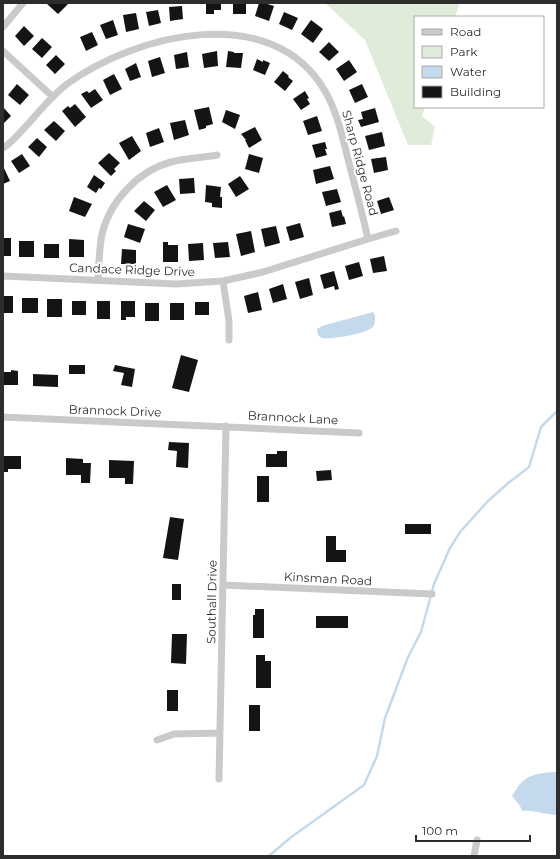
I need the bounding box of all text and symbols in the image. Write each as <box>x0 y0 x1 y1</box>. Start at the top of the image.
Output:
legend <box>414 16 544 108</box>
text: Road <box>450 24 481 39</box>
text: Park <box>450 44 478 59</box>
text: Water <box>450 64 487 79</box>
text: Building <box>450 84 501 99</box>
street label: Sharp Ridge Road <box>339 108 382 217</box>
street label: Candace Ridge Drive <box>69 260 195 279</box>
street label: Brannock Drive <box>68 401 162 420</box>
street label: Brannock Lane <box>247 408 339 427</box>
street label: Southall Drive <box>203 560 220 644</box>
street label: Kinsman Road <box>284 569 372 588</box>
scale bar <box>416 817 530 843</box>
text: 100 m <box>422 823 458 838</box>

